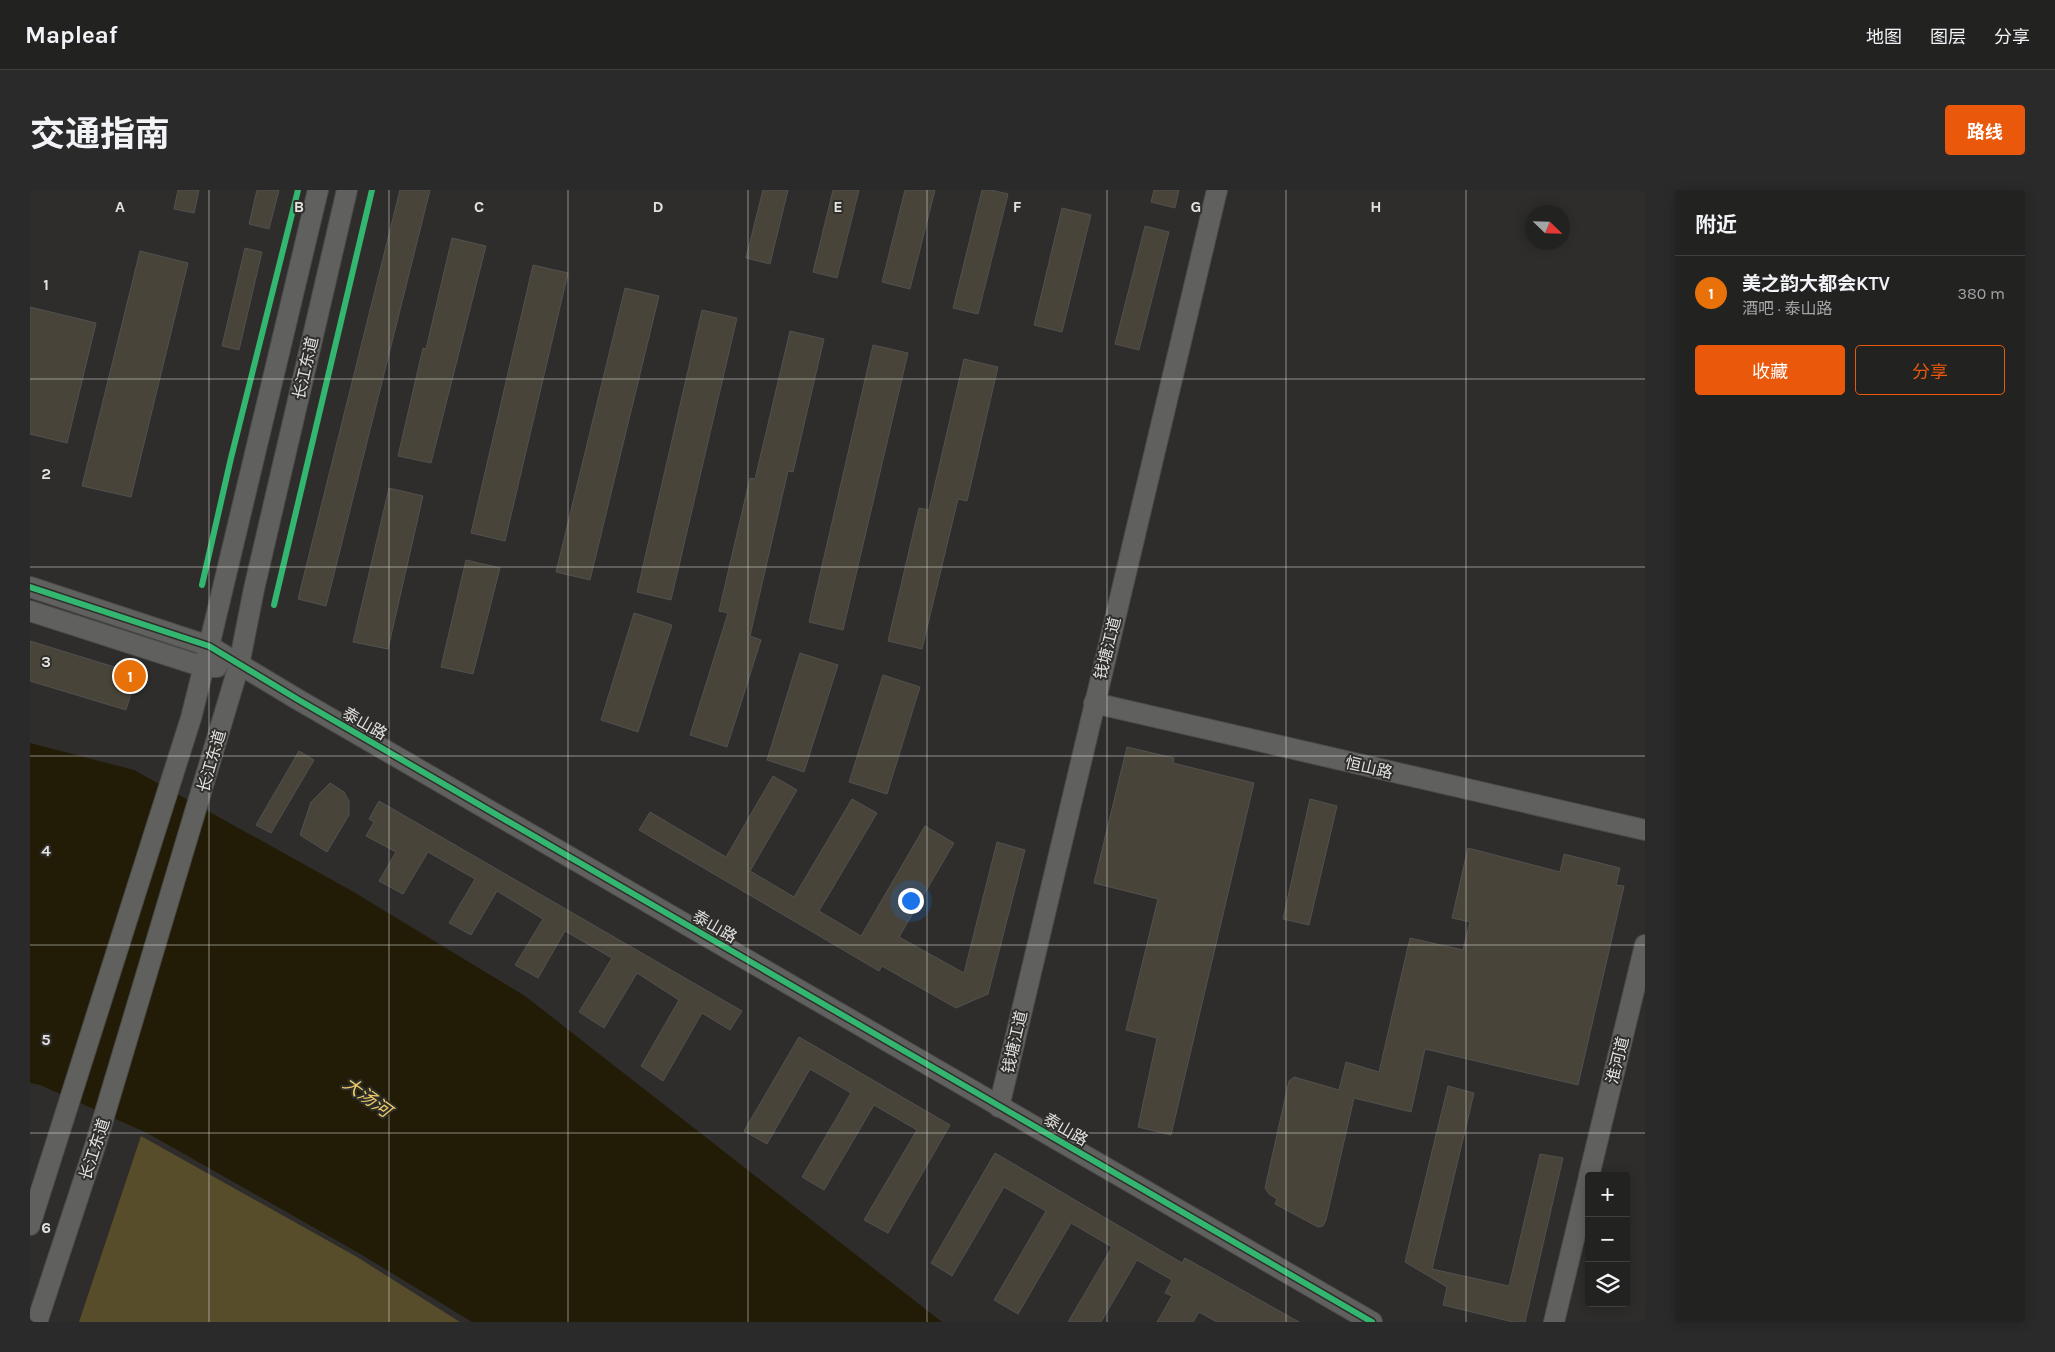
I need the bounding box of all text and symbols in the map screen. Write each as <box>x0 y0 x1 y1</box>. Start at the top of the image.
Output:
text: Mapleaf <box>25 21 118 49</box>
text: 地图 <box>1866 26 1902 48</box>
text: 图层 <box>1930 26 1966 48</box>
text: 分享 <box>1994 26 2030 48</box>
button: 路线 <box>1945 105 2025 155</box>
text: 交通指南 <box>30 114 170 155</box>
text: A <box>115 197 125 216</box>
text: B <box>294 197 304 216</box>
text: C <box>474 197 484 216</box>
text: D <box>653 197 664 216</box>
text: E <box>833 197 843 216</box>
text: F <box>1013 197 1022 216</box>
text: G <box>1191 197 1201 216</box>
text: H <box>1370 197 1382 216</box>
north arrow <box>1525 205 1570 250</box>
text: 附近 <box>1695 213 1737 237</box>
text: 美之韵大都会KTV <box>1742 273 1890 295</box>
text: 1 <box>43 275 49 294</box>
text: 1 <box>1708 284 1714 303</box>
text: 380 m <box>1957 284 2005 303</box>
text: 酒吧 · 泰山路 <box>1742 299 1832 318</box>
street label: 长江东道 <box>289 335 322 401</box>
button: 收藏 <box>1695 345 1845 395</box>
button: 分享 <box>1855 345 2005 395</box>
text: 2 <box>41 464 51 483</box>
street label: 钱塘江道 <box>1091 615 1124 681</box>
text: 3 <box>41 652 51 671</box>
pin: 1 <box>114 657 146 695</box>
street label: 泰山路 <box>339 703 390 744</box>
street label: 长江东道 <box>194 728 229 795</box>
street label: 恒山路 <box>1343 753 1394 782</box>
text: 4 <box>41 841 51 860</box>
your location <box>898 888 924 914</box>
street label: 泰山路 <box>689 906 740 947</box>
street label: 钱塘江道 <box>998 1009 1031 1075</box>
text: 5 <box>41 1030 51 1049</box>
street label: 淮河道 <box>1602 1035 1633 1086</box>
water label: 大汤河 <box>339 1072 398 1124</box>
street label: 泰山路 <box>1040 1109 1091 1150</box>
street label: 长江东道 <box>76 1116 113 1183</box>
map controls <box>1585 1172 1630 1307</box>
button: + <box>1585 1172 1630 1217</box>
button: − <box>1585 1217 1630 1262</box>
text: 6 <box>41 1218 51 1237</box>
button: layers <box>1585 1262 1630 1307</box>

